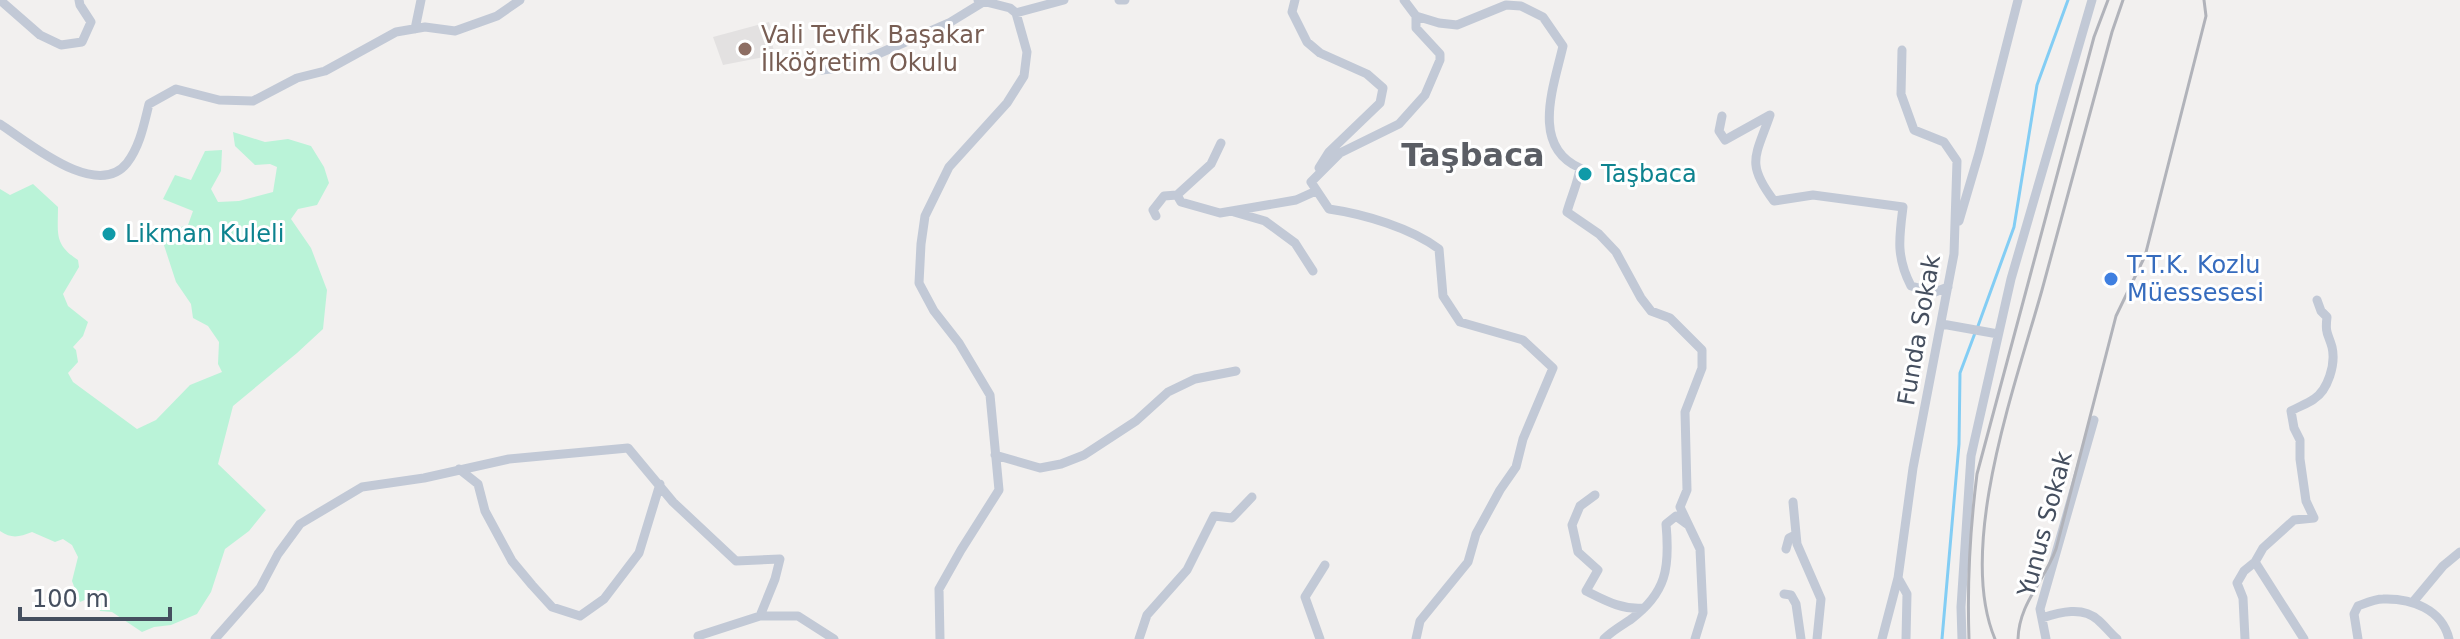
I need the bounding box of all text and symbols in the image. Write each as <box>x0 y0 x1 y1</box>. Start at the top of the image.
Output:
place label: Vali Tevfik Başakar İlköğretim Okulu <box>761 21 984 77</box>
marker: Vali Tevfik Başakar İlköğretim Okulu <box>736 40 754 58</box>
district label: Taşbaca <box>1401 136 1545 174</box>
place label: Taşbaca <box>1600 160 1697 188</box>
marker: Taşbaca <box>1576 165 1594 183</box>
place label: Likman Kuleli <box>125 220 284 248</box>
marker: Likman Kuleli <box>100 225 118 243</box>
place label: T.T.K. Kozlu Müessesesi <box>2126 251 2264 307</box>
street label: Funda Sokak <box>1892 252 1946 408</box>
marker: T.T.K. Kozlu Müessesesi <box>2102 270 2120 288</box>
street label: Yunus Sokak <box>2012 448 2078 601</box>
scale bar <box>20 571 170 621</box>
text: 100 m <box>32 585 109 613</box>

